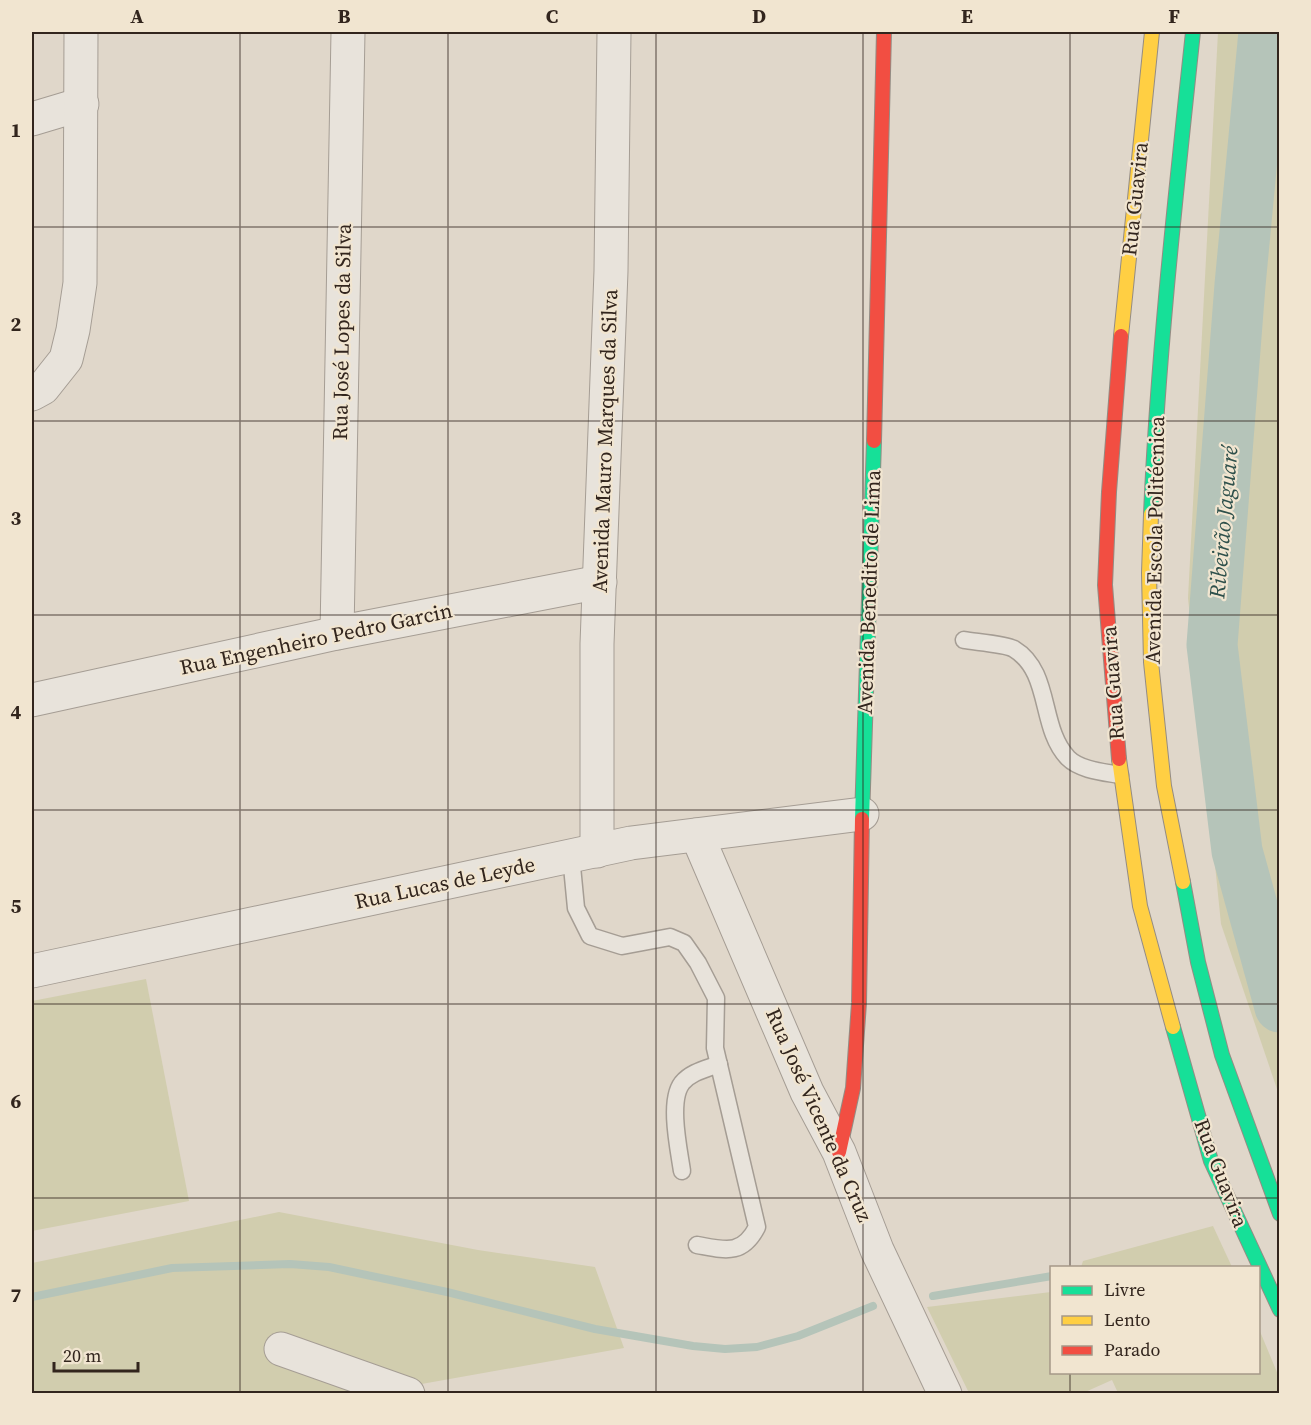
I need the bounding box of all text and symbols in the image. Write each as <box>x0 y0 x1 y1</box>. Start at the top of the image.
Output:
text: A <box>130 2 144 30</box>
text: B <box>337 2 351 30</box>
text: C <box>546 2 558 30</box>
text: D <box>752 2 766 30</box>
text: E <box>961 2 973 30</box>
text: F <box>1168 2 1180 30</box>
text: 1 <box>11 116 21 144</box>
street label: Rua Guavira <box>1114 140 1155 257</box>
street label: Rua José Lopes da Silva <box>325 223 358 441</box>
street label: Avenida Mauro Marques da Silva <box>585 288 624 593</box>
text: 2 <box>11 310 22 338</box>
street label: Avenida Escola Politécnica <box>1138 415 1171 664</box>
water label: Ribeirão Jaguaré <box>1201 442 1245 601</box>
street label: Avenida Benedito de Lima <box>850 469 887 715</box>
text: 3 <box>11 504 22 532</box>
street label: Rua Engenheiro Pedro Garcin <box>177 595 455 682</box>
street label: Rua Guavira <box>1094 625 1131 741</box>
text: 4 <box>11 698 22 726</box>
street label: Rua Lucas de Leyde <box>352 849 538 916</box>
text: 5 <box>11 892 22 920</box>
street label: Rua José Vicente da Cruz <box>759 1003 880 1227</box>
text: 6 <box>11 1087 22 1115</box>
street label: Rua Guavira <box>1187 1114 1256 1232</box>
legend <box>1050 1266 1260 1374</box>
text: Livre <box>1104 1277 1146 1302</box>
text: 7 <box>11 1281 22 1309</box>
text: Lento <box>1104 1307 1151 1332</box>
scale bar <box>54 1335 138 1373</box>
text: Parado <box>1104 1337 1160 1362</box>
text: 20 m <box>63 1343 101 1368</box>

